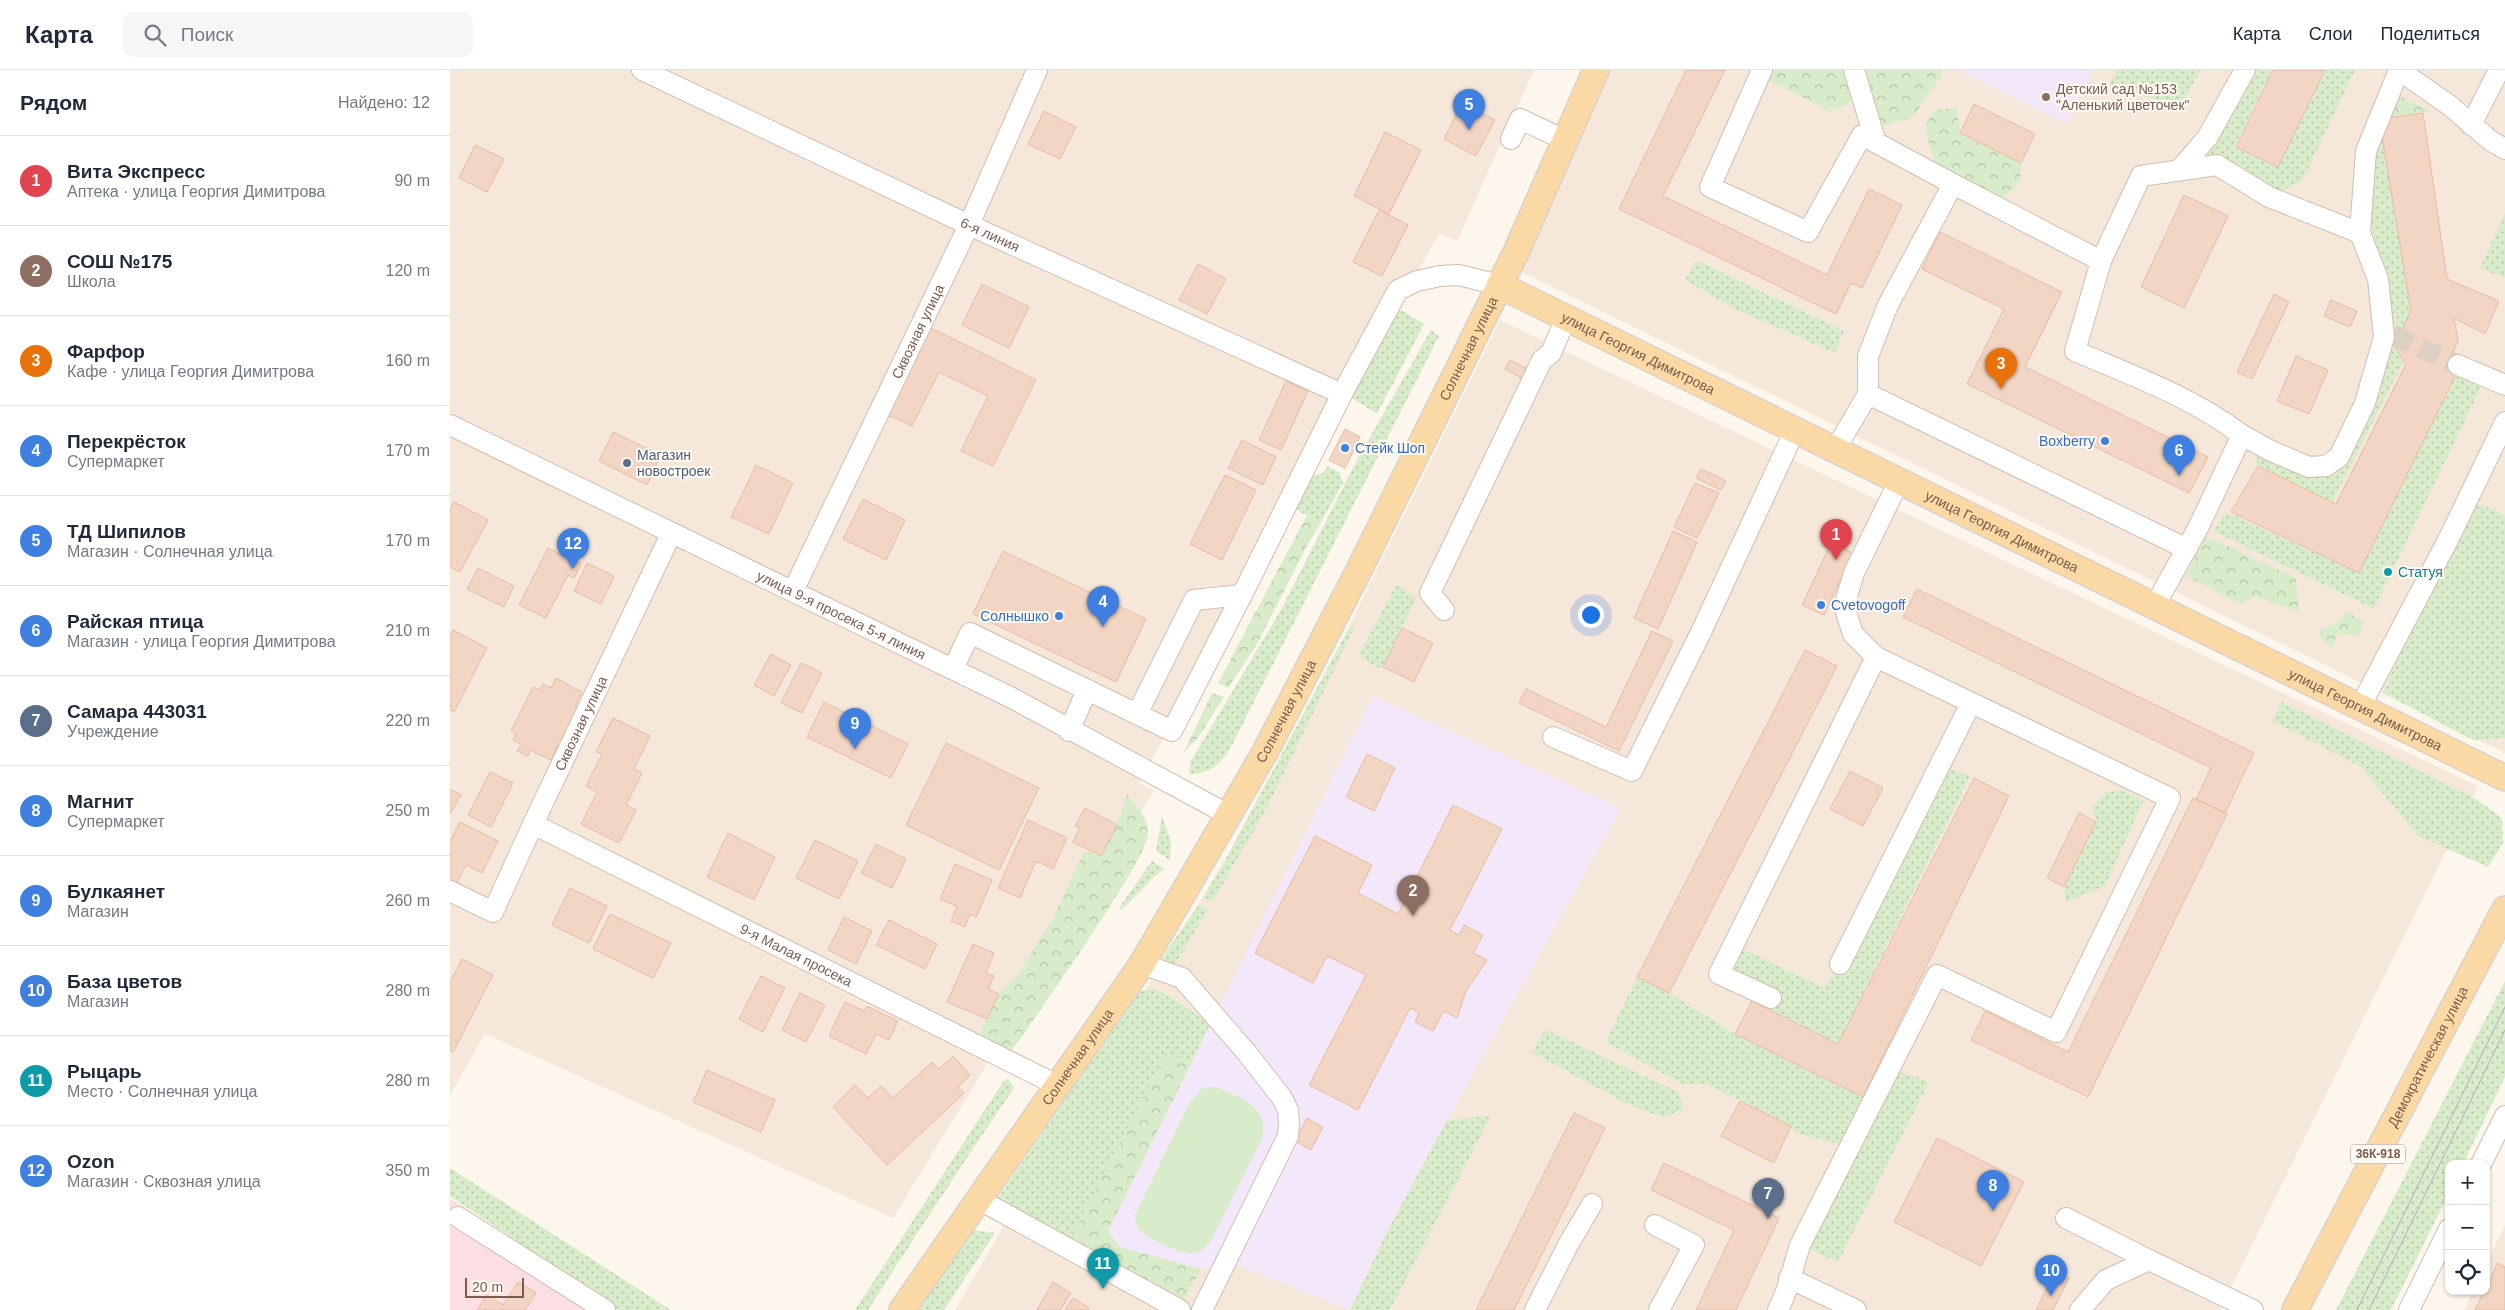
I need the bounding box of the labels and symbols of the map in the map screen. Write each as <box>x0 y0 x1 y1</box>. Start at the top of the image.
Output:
place label: Детский сад №153 "Аленький цветочек" <box>2056 81 2190 113</box>
pin: 5 <box>1453 89 1485 130</box>
marker: Детский сад №153 "Аленький цветочек" <box>2040 91 2052 103</box>
street label: 6-я линия <box>958 214 1022 255</box>
street label: Сквозная улица <box>888 281 947 381</box>
street label: Солнечная улица <box>1436 294 1501 403</box>
street label: улица Георгия Димитрова <box>1559 309 1718 398</box>
pin: 3 <box>1985 348 2017 389</box>
place label: Boxberry <box>2039 433 2095 449</box>
marker: Boxberry <box>2099 435 2111 447</box>
pin: 6 <box>2163 435 2195 476</box>
place label: Стейк Шоп <box>1355 440 1425 456</box>
marker: Стейк Шоп <box>1339 442 1351 454</box>
place label: Магазин новостроек <box>637 447 711 479</box>
marker: Магазин новостроек <box>621 457 633 469</box>
street label: улица Георгия Димитрова <box>1923 487 2081 576</box>
pin: 1 <box>1820 519 1852 560</box>
pin: 12 <box>557 528 589 569</box>
place label: Статуя <box>2398 564 2443 580</box>
marker: Статуя <box>2382 566 2394 578</box>
street label: улица 9-я просека 5-я линия <box>754 567 928 663</box>
pin: 4 <box>1087 586 1119 627</box>
place label: Cvetovogoff <box>1831 597 1906 613</box>
marker: Cvetovogoff <box>1815 599 1827 611</box>
your location <box>1578 602 1604 628</box>
place label: Солнышко <box>980 608 1049 624</box>
marker: Солнышко <box>1053 610 1065 622</box>
street label: Солнечная улица <box>1253 657 1319 766</box>
street label: улица Георгия Димитрова <box>2286 665 2445 754</box>
street label: Сквозная улица <box>552 673 610 773</box>
pin: 9 <box>839 708 871 749</box>
pin: 2 <box>1397 875 1429 916</box>
street label: 9-я Малая просека <box>737 920 855 990</box>
street label: Демократическая улица <box>2384 983 2471 1130</box>
street label: Солнечная улица <box>1039 1005 1117 1108</box>
road number: 36К-918 <box>2350 1144 2406 1164</box>
pin: 8 <box>1977 1170 2009 1211</box>
pin: 7 <box>1752 1178 1784 1219</box>
pin: 11 <box>1087 1248 1119 1289</box>
pin: 10 <box>2035 1255 2067 1296</box>
scale bar <box>465 1275 524 1298</box>

